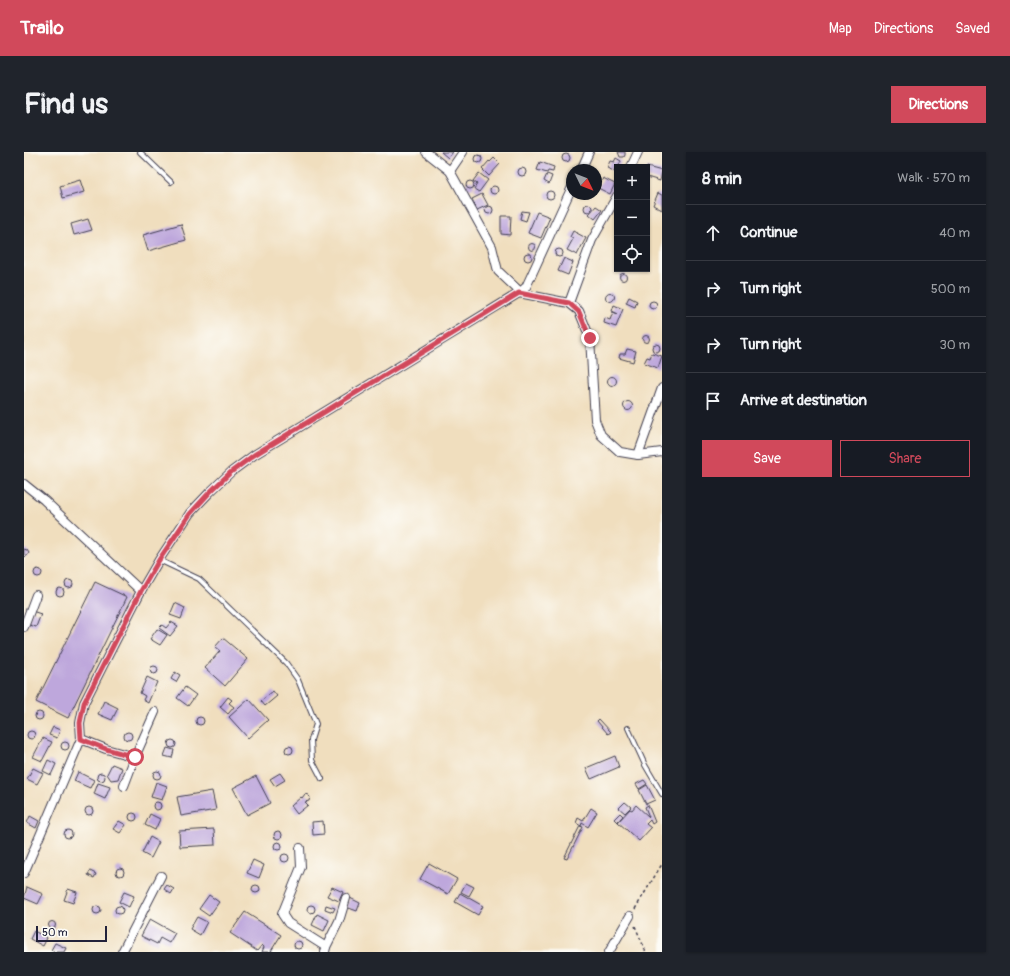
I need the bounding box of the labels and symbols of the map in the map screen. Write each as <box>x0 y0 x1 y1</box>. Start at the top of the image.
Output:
north arrow <box>566 164 602 200</box>
route end <box>581 329 599 347</box>
route start <box>126 748 144 766</box>
scale bar <box>36 924 107 943</box>

